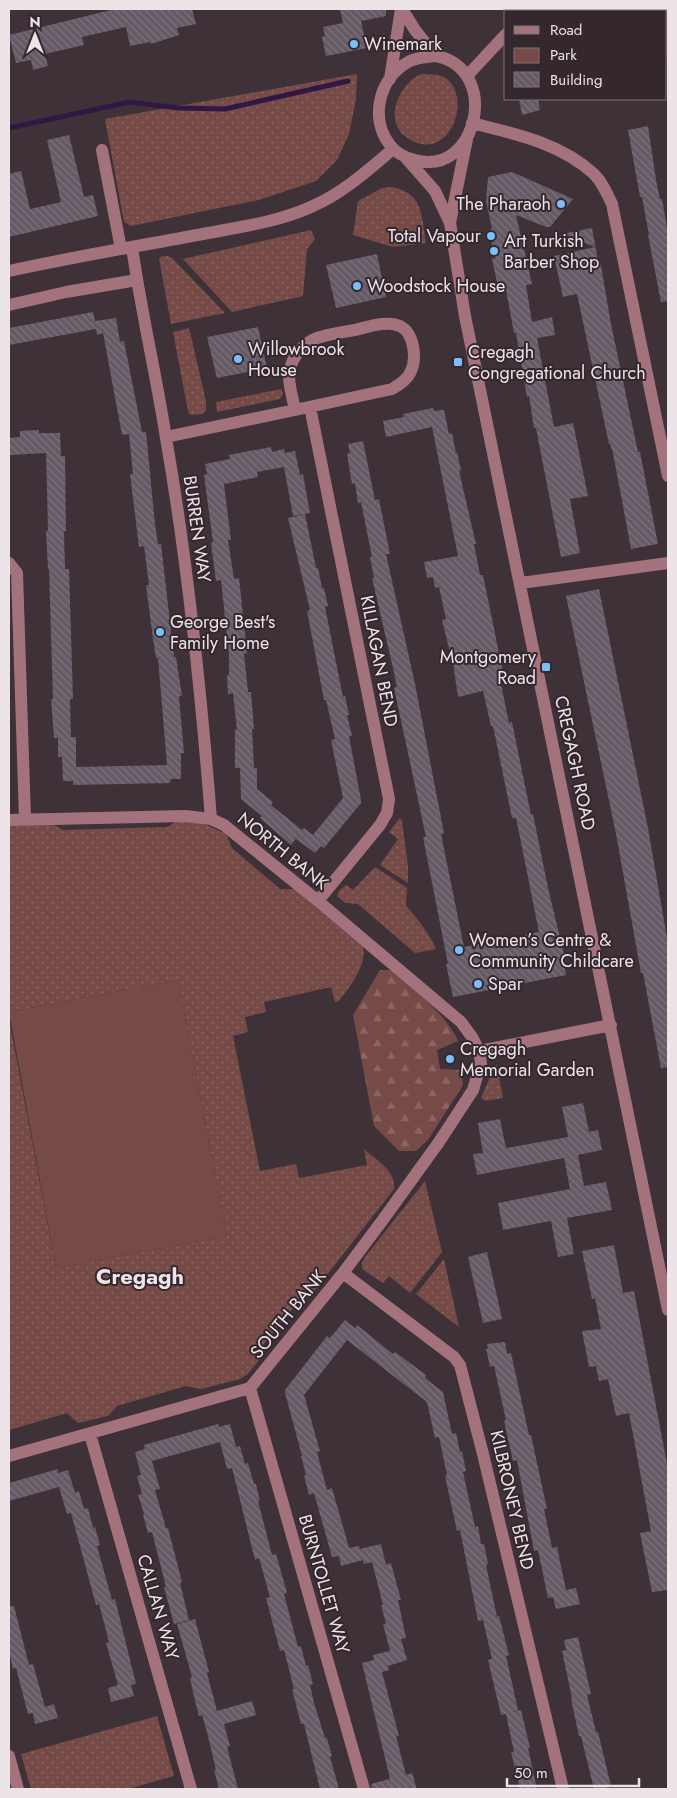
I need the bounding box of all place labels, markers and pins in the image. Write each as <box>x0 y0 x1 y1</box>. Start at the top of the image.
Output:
place label: Winemark <box>364 31 442 57</box>
marker: Winemark <box>348 38 360 50</box>
place label: The Pharaoh <box>456 191 551 217</box>
marker: The Pharaoh <box>555 198 567 210</box>
place label: Total Vapour <box>388 223 482 249</box>
place label: Art Turkish Barber Shop <box>504 228 599 275</box>
marker: Total Vapour <box>485 230 497 242</box>
marker: Art Turkish Barber Shop <box>488 245 500 257</box>
place label: Woodstock House <box>367 273 505 299</box>
marker: Woodstock House <box>351 280 363 292</box>
place label: Willowbrook House <box>248 336 344 383</box>
place label: Cregagh Congregational Church <box>468 339 646 386</box>
marker: Willowbrook House <box>232 353 244 365</box>
marker: Cregagh Congregational Church <box>452 356 464 368</box>
place label: George Best's Family Home <box>170 609 275 656</box>
marker: George Best's Family Home <box>154 626 166 638</box>
place label: Montgomery Road <box>440 644 536 691</box>
marker: Montgomery Road <box>540 661 552 673</box>
place label: Women’s Centre & Community Childcare <box>469 927 634 974</box>
marker: Women’s Centre & Community Childcare <box>453 944 465 956</box>
place label: Spar <box>488 971 524 997</box>
marker: Spar <box>472 978 484 990</box>
place label: Cregagh Memorial Garden <box>460 1036 595 1083</box>
marker: Cregagh Memorial Garden <box>444 1053 456 1065</box>

